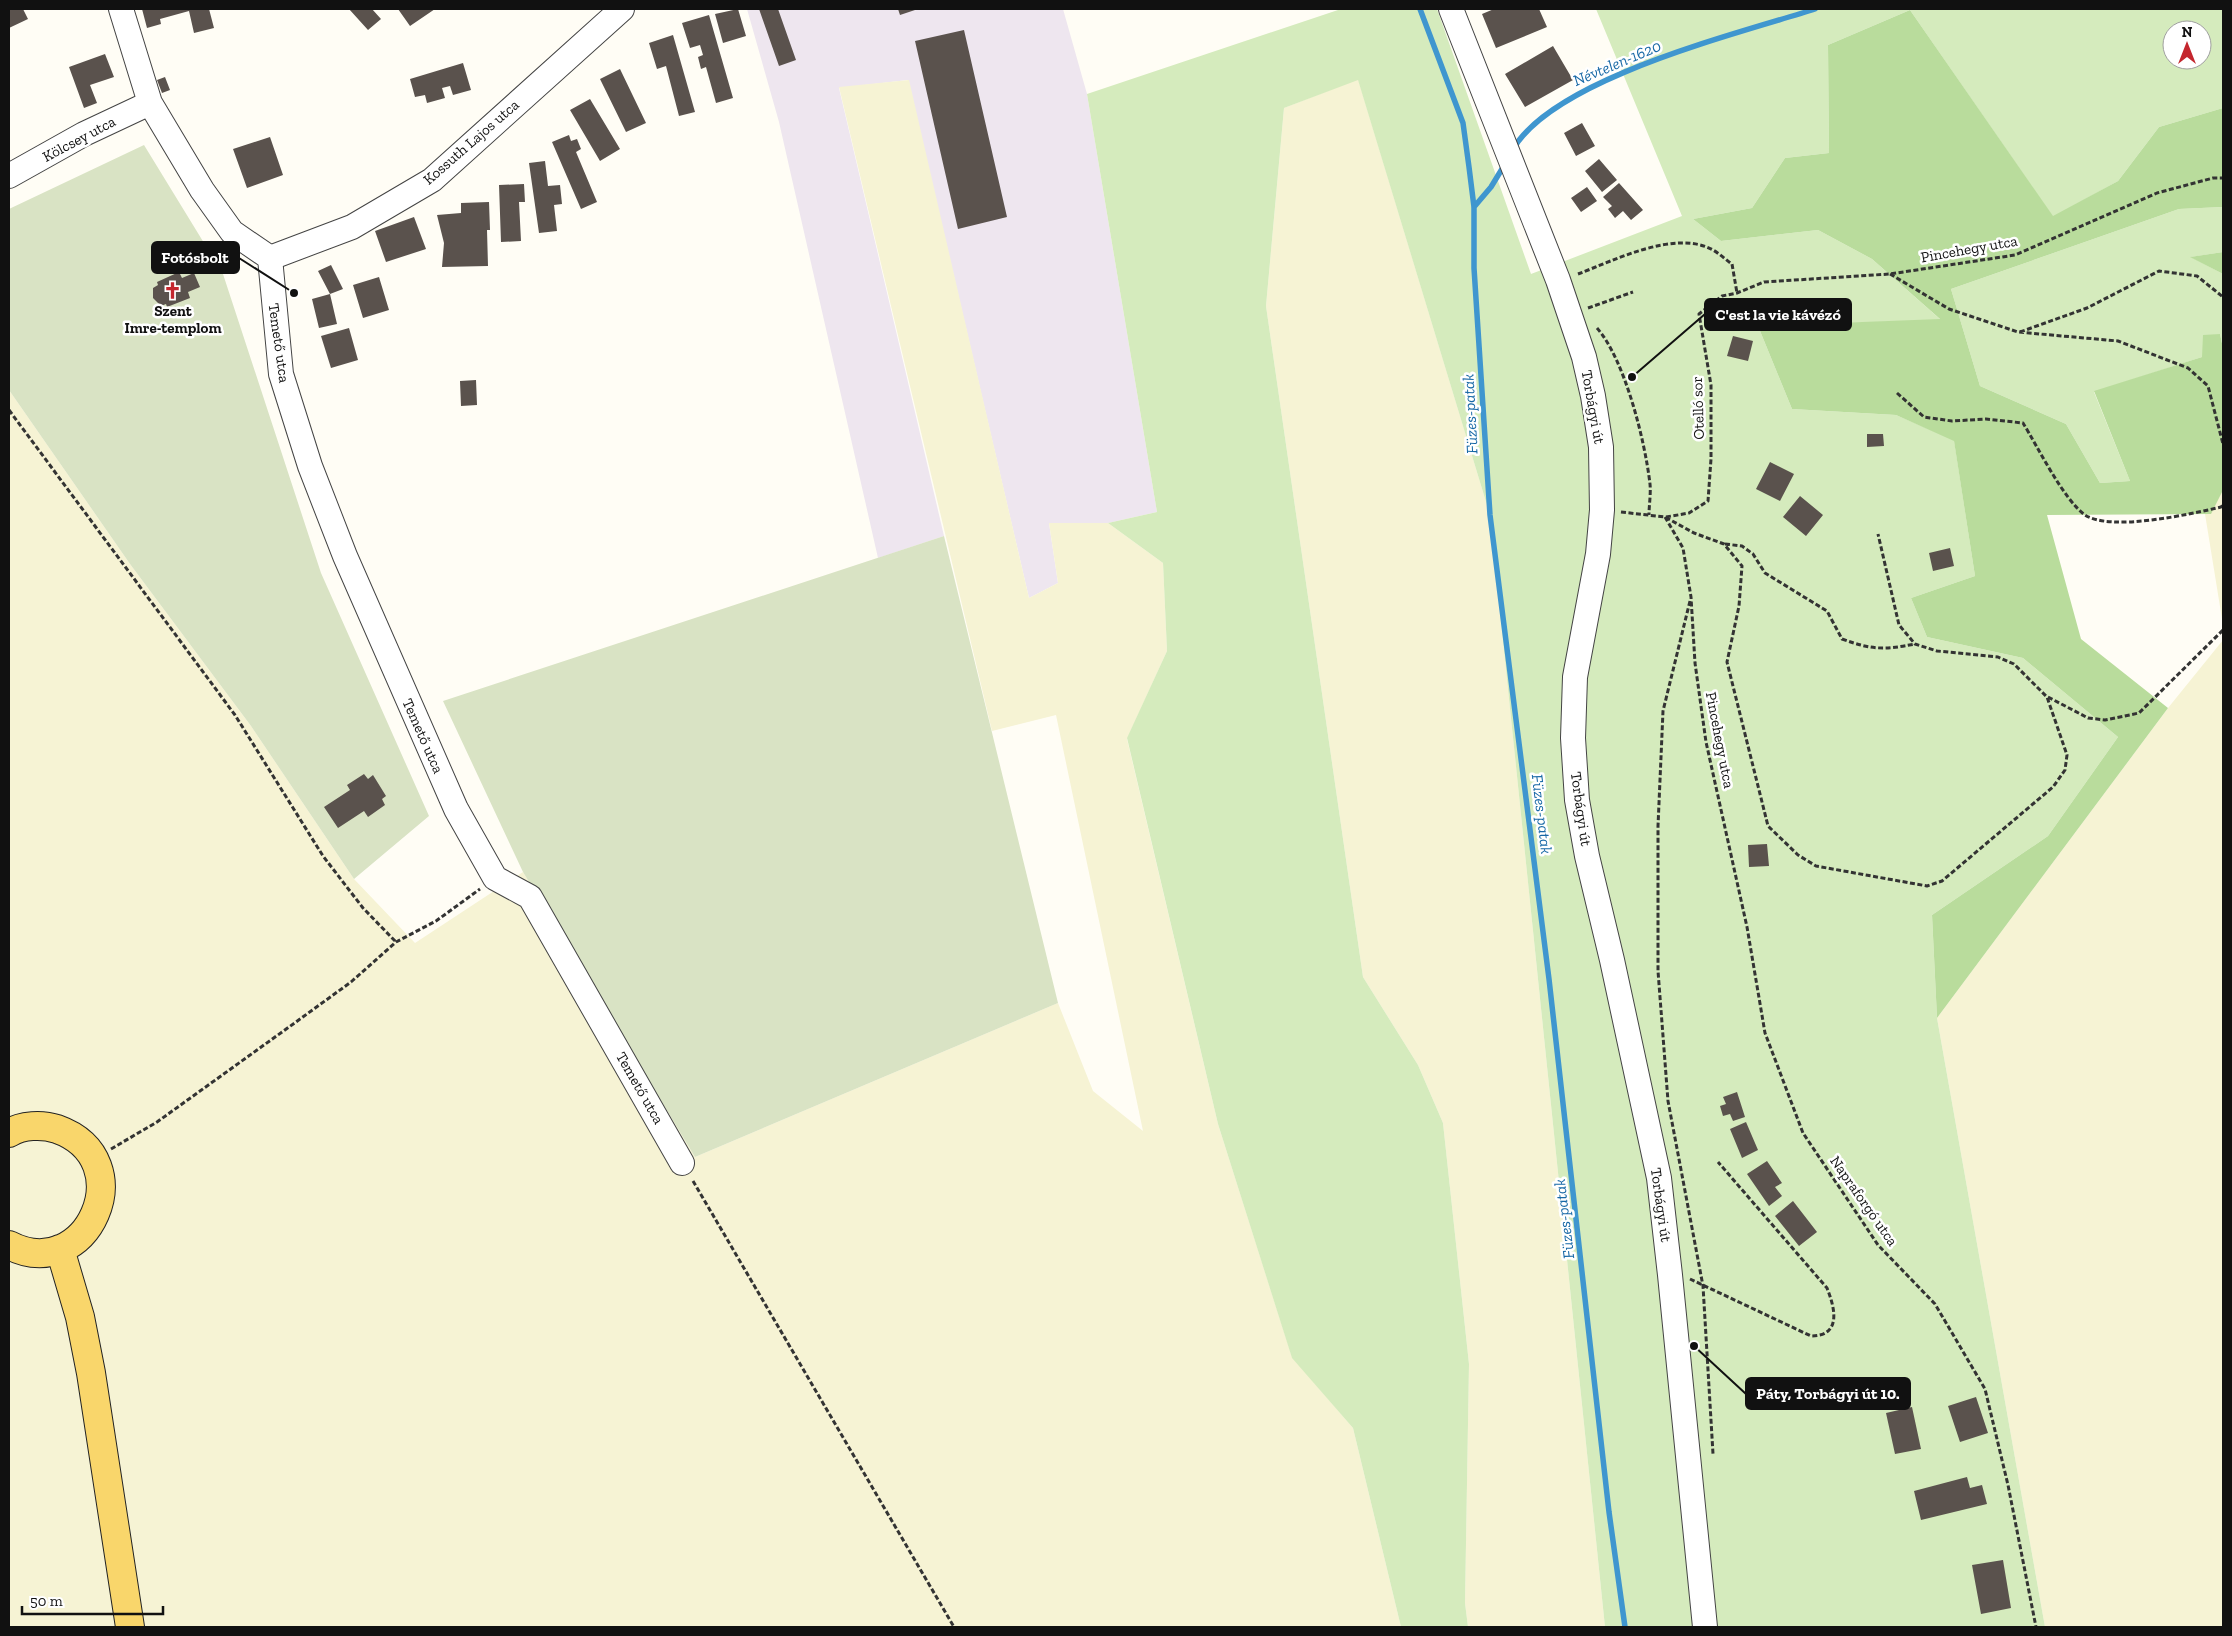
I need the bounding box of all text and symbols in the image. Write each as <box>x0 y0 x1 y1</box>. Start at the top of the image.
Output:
north arrow <box>2162 20 2212 70</box>
text: N <box>2182 24 2193 41</box>
water label: Névtelen-1620 <box>1570 36 1664 90</box>
street label: Kossuth Lajos utca <box>420 96 522 188</box>
street label: Kölcsey utca <box>39 112 119 166</box>
street label: Pincehegy utca <box>1919 232 2019 266</box>
callout: Fotósbolt <box>152 242 239 273</box>
text: Fotósbolt <box>161 248 229 267</box>
church icon: Szent Imre-templom <box>163 280 183 300</box>
callout: C'est la vie kávézó <box>1705 299 1851 330</box>
place label: Szent Imre-templom <box>124 302 222 337</box>
street label: Temető utca <box>265 302 293 384</box>
text: C'est la vie kávézó <box>1715 305 1841 324</box>
street label: Torbágyi út <box>1578 368 1608 446</box>
water label: Füzes-patak <box>1458 373 1482 455</box>
street label: Otelló sor <box>1688 376 1708 440</box>
street label: Pincehegy utca <box>1702 690 1738 790</box>
street label: Temető utca <box>398 696 448 776</box>
street label: Torbágyi út <box>1567 771 1595 848</box>
water label: Füzes-patak <box>1528 773 1556 855</box>
street label: Temető utca <box>612 1049 668 1127</box>
street label: Napraforgó utca <box>1826 1152 1902 1250</box>
street label: Torbágyi út <box>1647 1167 1675 1244</box>
water label: Füzes-patak <box>1550 1178 1578 1260</box>
callout: Páty, Torbágyi út 10. <box>1746 1378 1910 1409</box>
text: Páty, Torbágyi út 10. <box>1756 1384 1900 1403</box>
scale bar <box>22 1584 164 1616</box>
text: 50 m <box>30 1592 63 1610</box>

